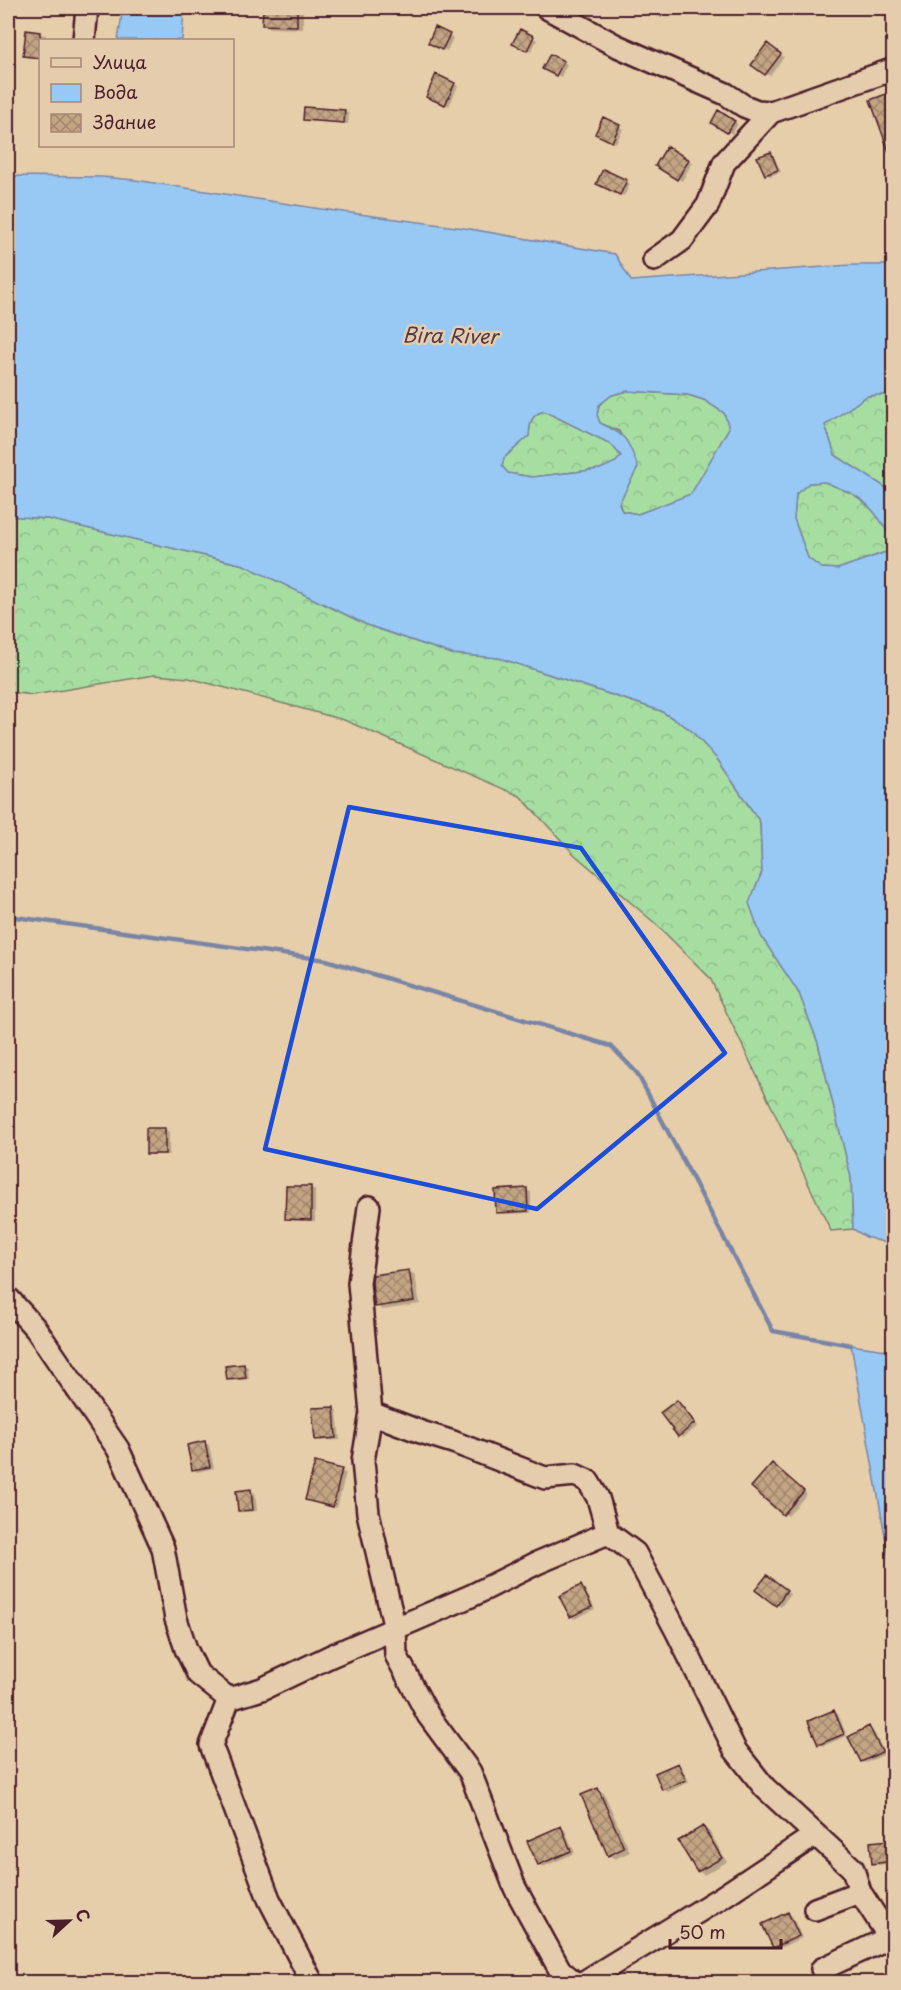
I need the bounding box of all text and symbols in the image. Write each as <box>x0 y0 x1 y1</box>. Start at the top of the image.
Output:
legend <box>39 39 234 147</box>
text: Улица <box>93 48 147 75</box>
text: Вода <box>93 78 138 105</box>
text: Здание <box>93 108 156 135</box>
water label: Bira River <box>402 319 500 351</box>
north arrow <box>39 1891 99 1951</box>
text: С <box>70 1905 97 1925</box>
scale bar <box>670 1912 781 1950</box>
text: 50 m <box>679 1918 726 1945</box>

